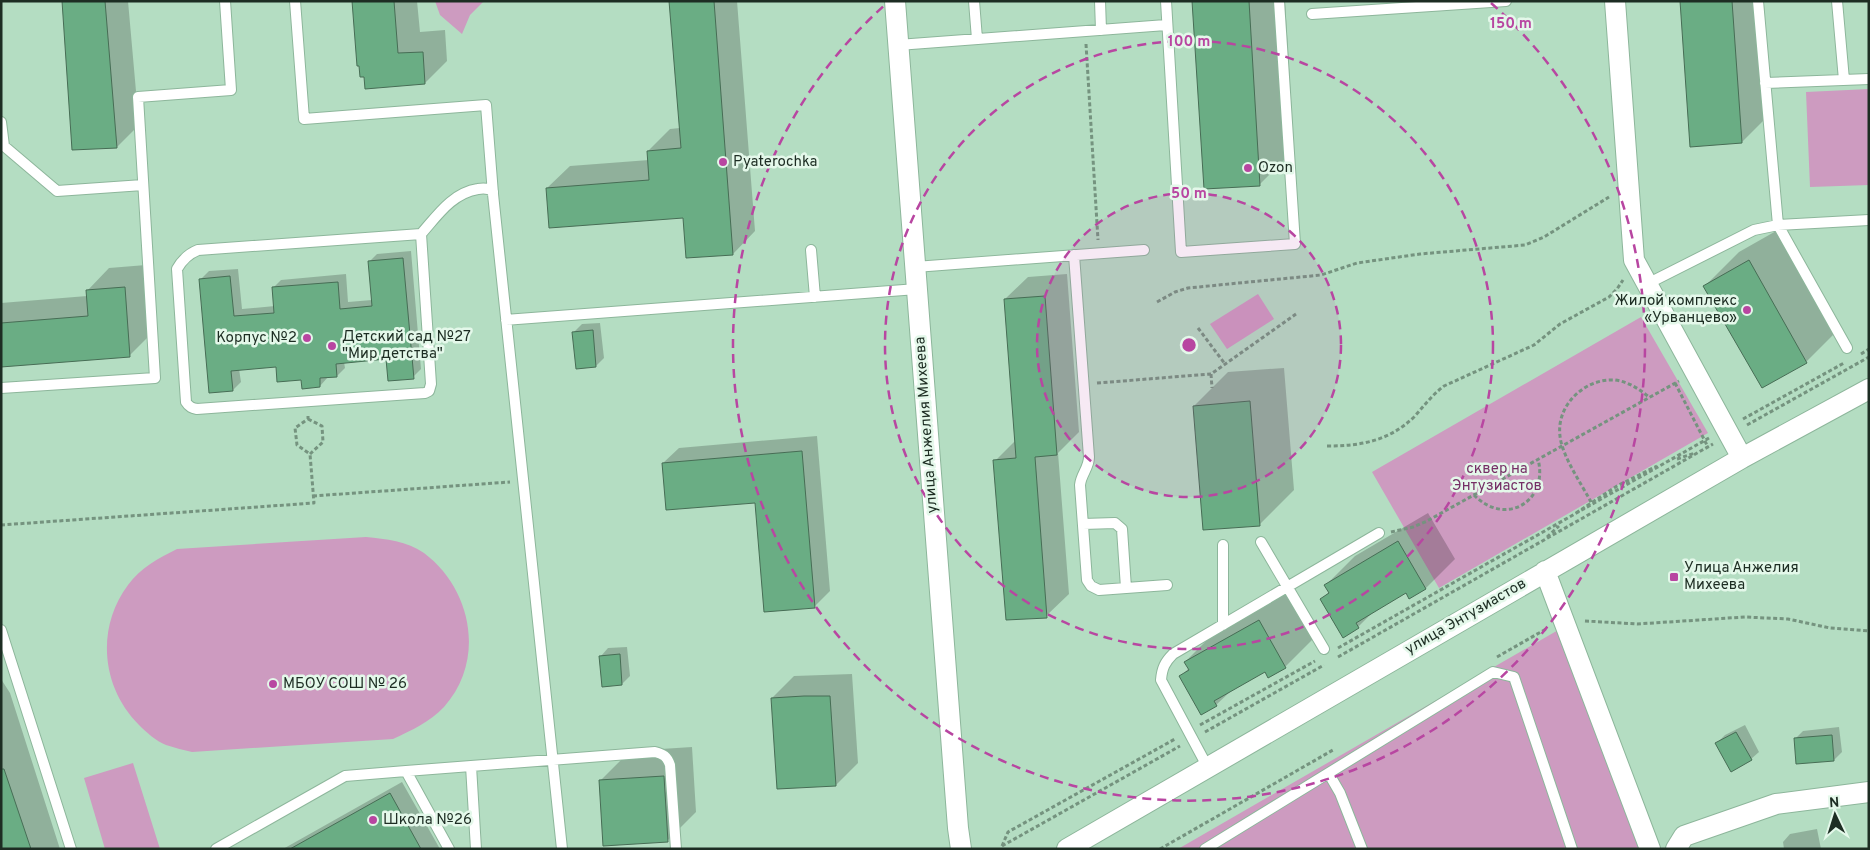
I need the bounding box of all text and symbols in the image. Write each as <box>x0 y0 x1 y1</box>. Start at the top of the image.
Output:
text: 150 m <box>1490 15 1532 34</box>
text: 100 m <box>1168 33 1210 52</box>
place label: Pyaterochka <box>733 153 817 172</box>
marker: Pyaterochka <box>717 156 729 168</box>
place label: Ozon <box>1258 159 1293 178</box>
marker: Ozon <box>1242 162 1254 174</box>
text: 50 m <box>1171 185 1207 204</box>
place label: Жилой комплекс «Урванцево» <box>1615 292 1737 328</box>
marker: Жилой комплекс «Урванцево» <box>1741 304 1753 316</box>
place label: Детский сад №27 "Мир детства" <box>342 328 471 364</box>
place label: Корпус №2 <box>216 329 297 348</box>
marker: Корпус №2 <box>301 332 313 344</box>
street label: улица Анжелия Михеева <box>911 336 943 514</box>
centre of rings <box>1180 336 1198 354</box>
marker: Детский сад №27 "Мир детства" <box>326 340 338 352</box>
park label: сквер на Энтузиастов <box>1452 460 1542 496</box>
place label: Улица Анжелия Михеева <box>1684 559 1799 595</box>
marker: Улица Анжелия Михеева <box>1668 571 1680 583</box>
street label: улица Энтузиастов <box>1402 575 1530 659</box>
place label: МБОУ СОШ № 26 <box>283 675 407 694</box>
marker: МБОУ СОШ № 26 <box>267 678 279 690</box>
north arrow <box>1810 790 1860 840</box>
text: N <box>1829 795 1840 812</box>
place label: Школа №26 <box>383 811 472 830</box>
marker: Школа №26 <box>367 814 379 826</box>

